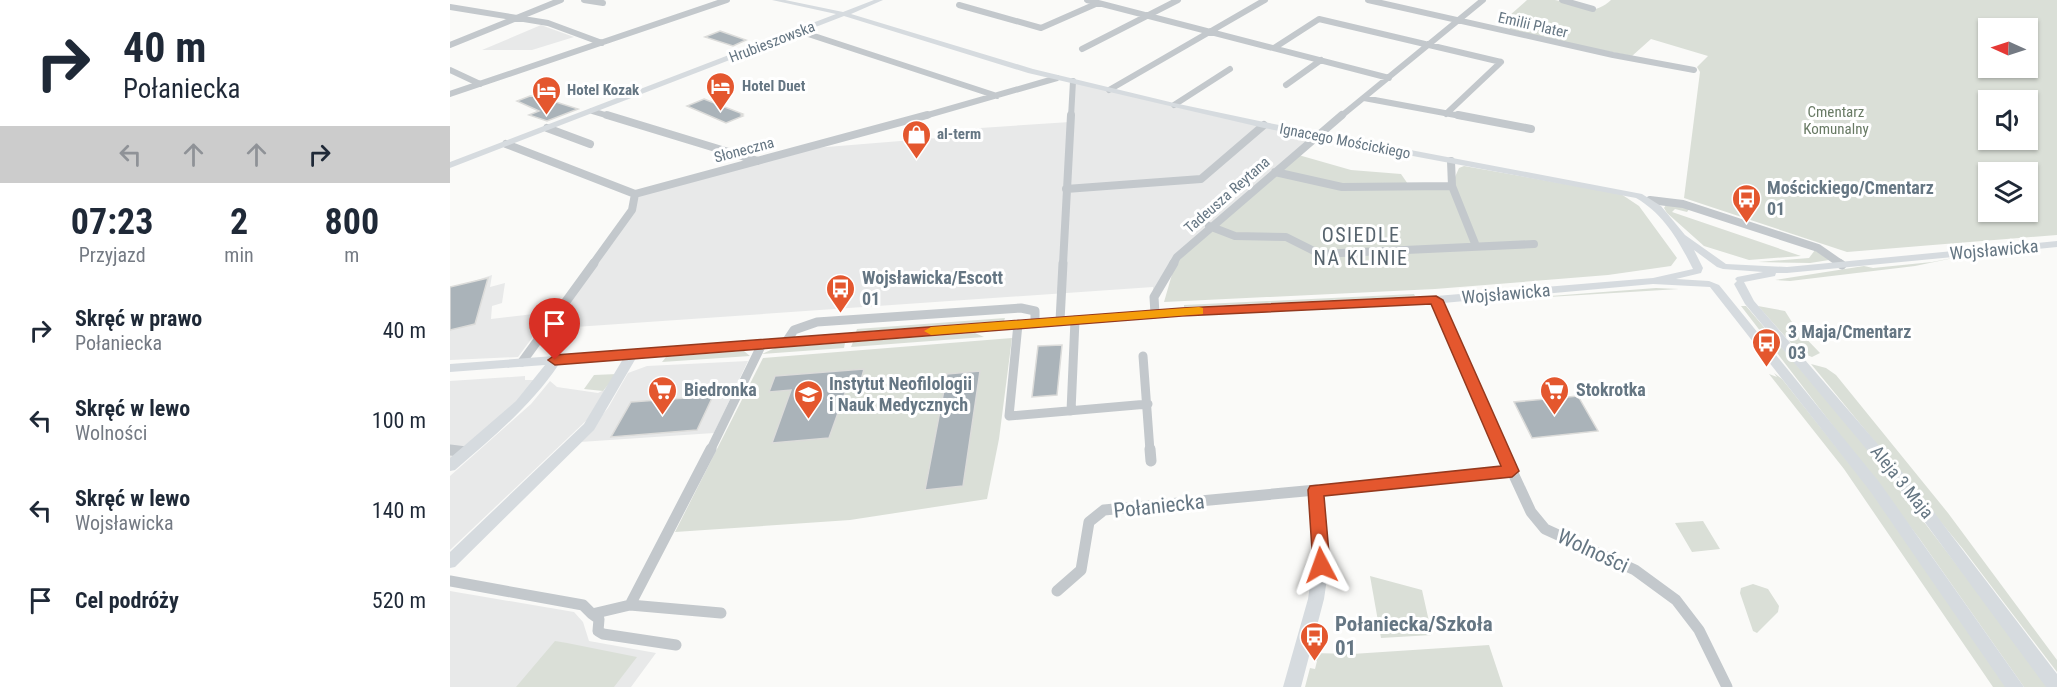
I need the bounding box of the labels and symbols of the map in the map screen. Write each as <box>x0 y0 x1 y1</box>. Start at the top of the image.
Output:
street label: Emilii Plater <box>1496 8 1570 42</box>
street label: Hrubieszowska <box>727 17 817 67</box>
north arrow <box>1978 18 2038 78</box>
hotel icon: Hotel Duet <box>705 70 737 112</box>
hotel icon: Hotel Kozak <box>530 74 562 116</box>
place label: Hotel Duet <box>742 77 806 95</box>
place label: Hotel Kozak <box>567 81 640 99</box>
park label: Cmentarz Komunalny <box>1803 103 1869 138</box>
shop icon: al-term <box>900 118 932 160</box>
street label: Ignacego Mościckiego <box>1278 119 1412 163</box>
place label: al-term <box>937 125 981 143</box>
street label: Słoneczna <box>712 133 776 167</box>
street label: Tadeusza Reytana <box>1181 153 1273 237</box>
place label: Mościckiego/Cmentarz 01 <box>1767 177 1934 219</box>
bus stop icon: Mościckiego/Cmentarz 01 <box>1730 182 1762 224</box>
district label: OSIEDLE NA KLINIE <box>1314 223 1408 270</box>
street label: Wojsławicka <box>1949 235 2039 264</box>
place label: Wojsławicka/Escott 01 <box>862 267 1003 309</box>
bus stop icon: Wojsławicka/Escott 01 <box>825 272 857 314</box>
street label: Wojsławicka <box>1461 279 1551 308</box>
pin <box>529 298 580 360</box>
place label: 3 Maja/Cmentarz 03 <box>1788 321 1911 363</box>
bus stop icon: 3 Maja/Cmentarz 03 <box>1751 326 1783 368</box>
place label: Instytut Neofilologii i Nauk Medycznych <box>829 373 972 415</box>
supermarket icon: Biedronka <box>647 374 679 416</box>
supermarket icon: Stokrotka <box>1539 374 1571 416</box>
school or university icon: Instytut Neofilologii i Nauk Medycznych <box>792 378 824 420</box>
place label: Biedronka <box>684 379 757 400</box>
place label: Stokrotka <box>1576 379 1646 400</box>
street label: Aleja 3 Maja <box>1867 441 1938 522</box>
street label: Połaniecka <box>1112 489 1206 523</box>
street label: Wolności <box>1554 524 1632 578</box>
position arrow <box>1289 533 1353 597</box>
place label: Połaniecka/Szkoła 01 <box>1335 612 1493 660</box>
bus stop icon: Połaniecka/Szkoła 01 <box>1298 620 1330 662</box>

